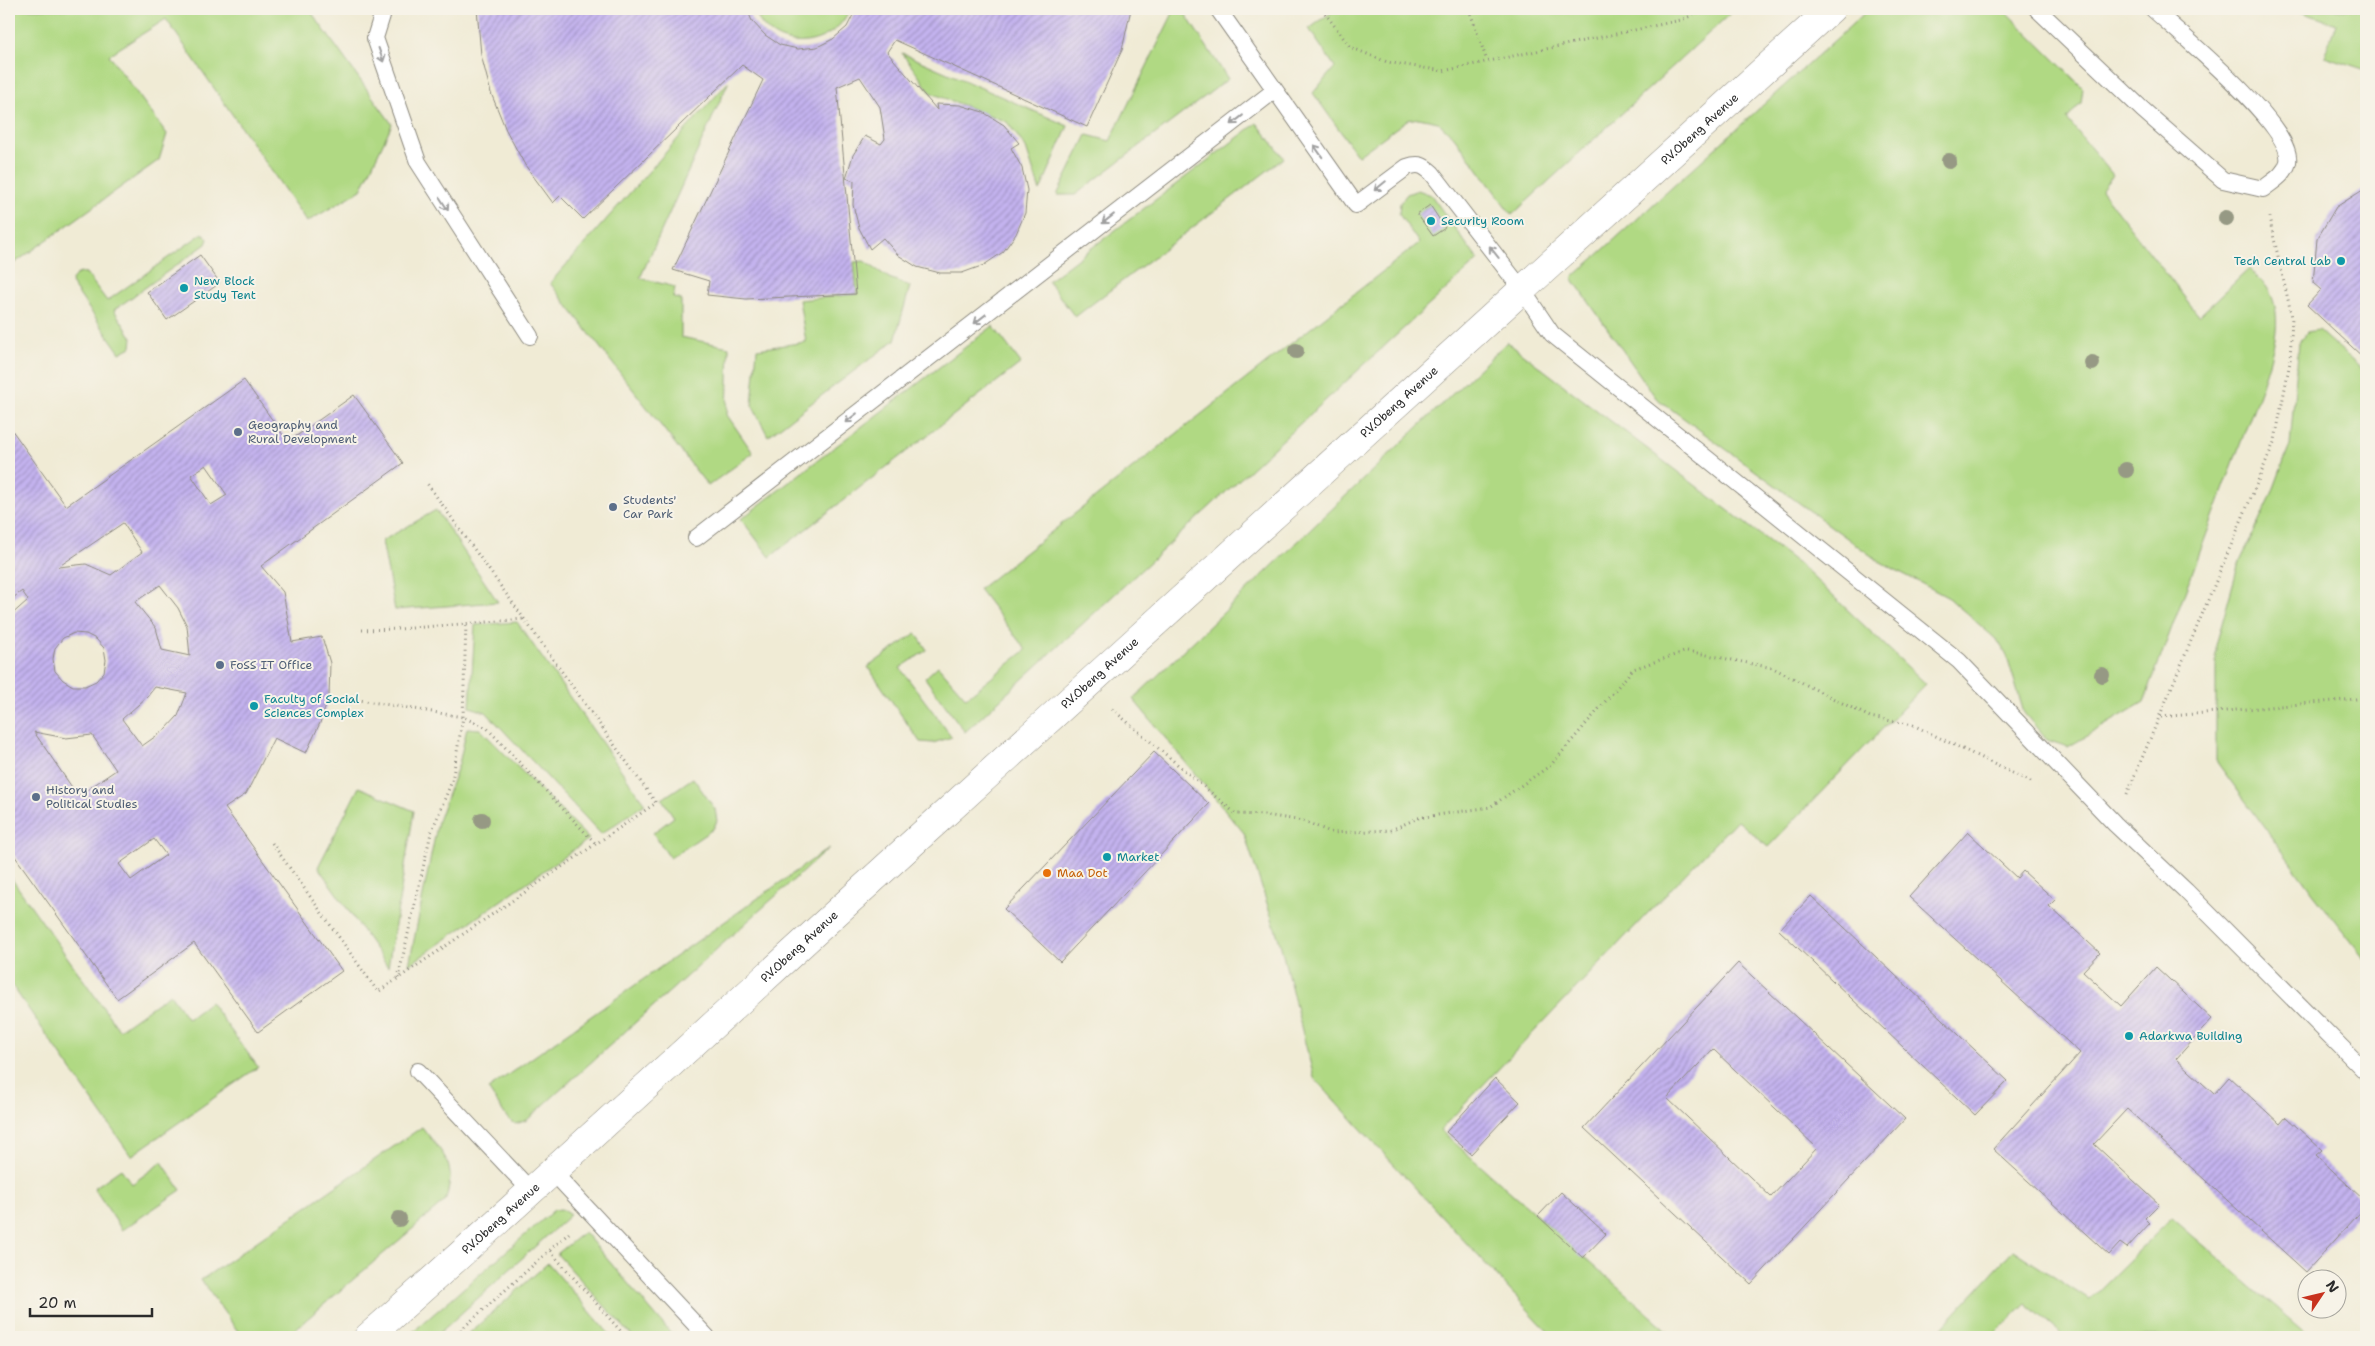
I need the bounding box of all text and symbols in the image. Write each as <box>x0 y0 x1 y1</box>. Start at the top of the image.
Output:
one-way arrow <box>376 47 386 63</box>
street label: P.V.Obeng Avenue <box>1657 89 1742 169</box>
one-way arrow <box>1230 115 1244 125</box>
one-way arrow <box>1313 144 1323 158</box>
one-way arrow <box>1374 180 1387 191</box>
one-way arrow <box>440 196 450 210</box>
place label: Security Room <box>1441 213 1524 229</box>
one-way arrow <box>1102 214 1115 225</box>
marker: Security Room <box>1425 215 1437 227</box>
one-way arrow <box>1488 246 1499 259</box>
place label: Tech Central Lab <box>2234 253 2331 269</box>
marker: Tech Central Lab <box>2335 255 2347 267</box>
place label: New Block Study Tent <box>194 273 256 303</box>
marker: New Block Study Tent <box>178 282 190 294</box>
one-way arrow <box>974 313 987 324</box>
street label: P.V.Obeng Avenue <box>1357 362 1442 441</box>
one-way arrow <box>844 413 858 423</box>
place label: Geography and Rural Development <box>248 417 357 447</box>
marker: Geography and Rural Development <box>232 426 244 438</box>
place label: Students' Car Park <box>623 492 676 522</box>
marker: Students' Car Park <box>607 501 619 513</box>
street label: P.V.Obeng Avenue <box>1057 634 1142 713</box>
place label: FoSS IT Office <box>230 657 313 673</box>
marker: FoSS IT Office <box>214 659 226 671</box>
place label: Faculty of Social Sciences Complex <box>264 691 364 721</box>
marker: Faculty of Social Sciences Complex <box>248 700 260 712</box>
place label: History and Political Studies <box>46 782 138 812</box>
marker: History and Political Studies <box>30 791 42 803</box>
place label: Market <box>1117 849 1159 865</box>
marker: Market <box>1101 851 1113 863</box>
place label: Maa Dot <box>1057 865 1108 881</box>
marker: Maa Dot <box>1041 867 1053 879</box>
street label: P.V.Obeng Avenue <box>757 907 842 986</box>
place label: Adarkwa Building <box>2139 1028 2242 1044</box>
marker: Adarkwa Building <box>2123 1030 2135 1042</box>
street label: P.V.Obeng Avenue <box>458 1179 543 1258</box>
north arrow <box>2298 1268 2348 1318</box>
text: N <box>2322 1277 2343 1296</box>
scale bar <box>30 1286 152 1318</box>
text: 20 m <box>38 1293 77 1313</box>

